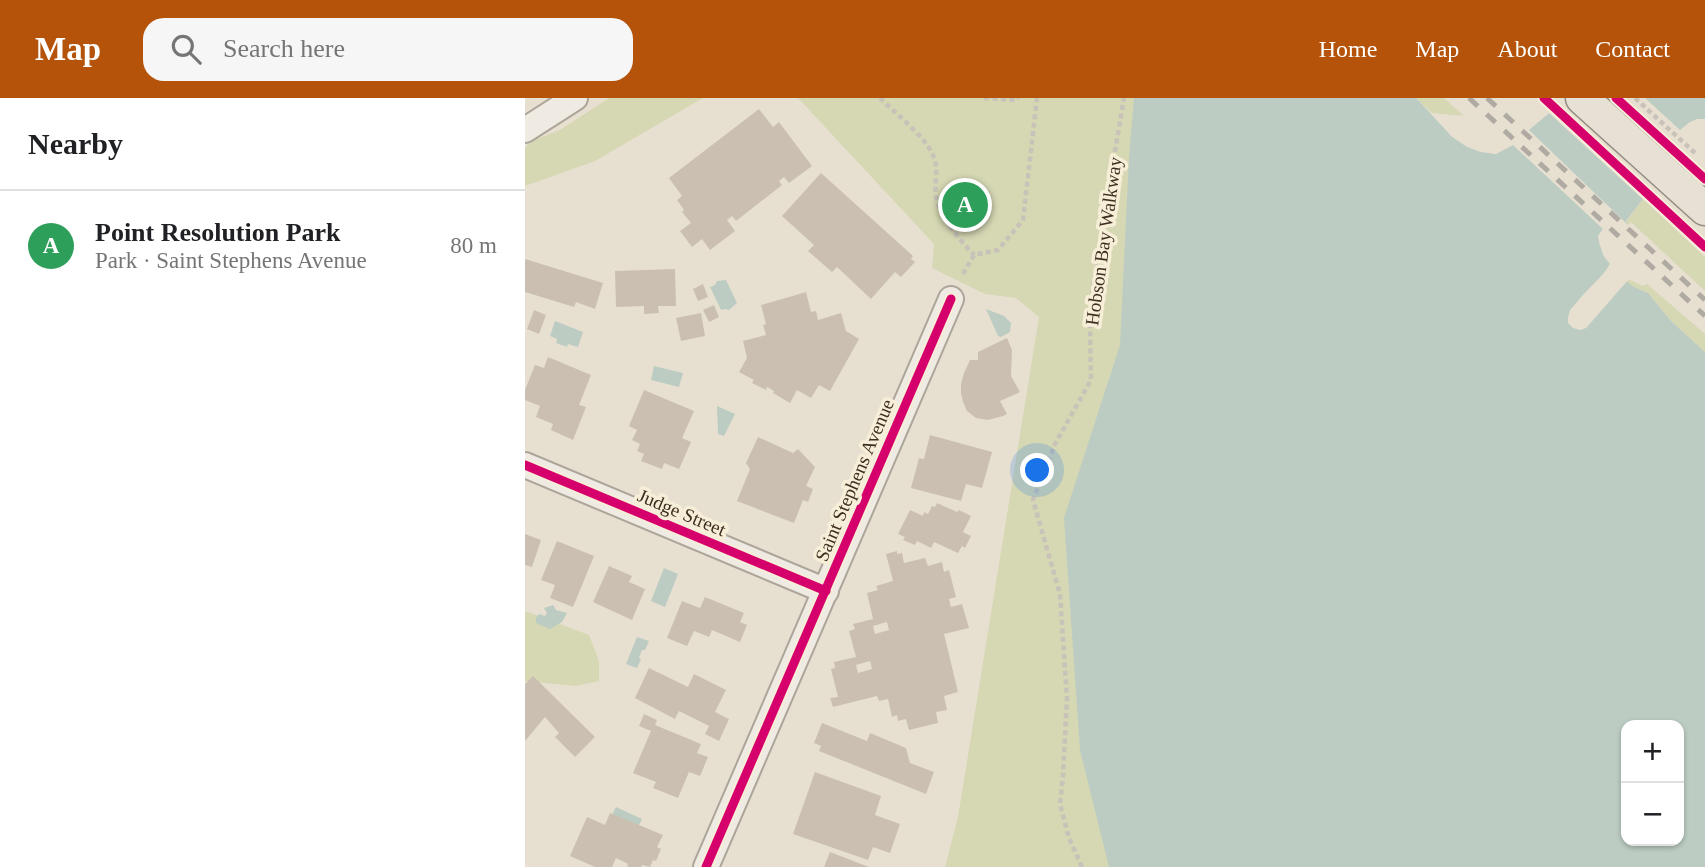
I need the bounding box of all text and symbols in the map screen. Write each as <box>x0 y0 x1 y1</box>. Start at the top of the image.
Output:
search box <box>143 18 633 81</box>
icon: search <box>167 30 205 68</box>
text: Map <box>35 31 101 67</box>
text: Search here <box>223 34 345 63</box>
text: Home <box>1319 36 1377 62</box>
text: Map <box>1415 36 1459 62</box>
text: About <box>1497 36 1557 62</box>
text: Contact <box>1595 36 1670 62</box>
text: Nearby <box>28 127 123 160</box>
street label: Hobson Bay Walkway <box>1081 155 1126 327</box>
pin: A <box>942 179 988 231</box>
text: Point Resolution Park <box>95 218 341 247</box>
text: A <box>43 233 59 258</box>
text: 80 m <box>450 233 497 258</box>
text: Park · Saint Stephens Avenue <box>95 248 367 273</box>
street label: Saint Stephens Avenue <box>811 396 898 564</box>
your location <box>1020 453 1054 487</box>
street label: Judge Street <box>635 485 730 541</box>
map controls <box>1621 720 1684 846</box>
button: + <box>1621 720 1684 783</box>
button: − <box>1621 783 1684 846</box>

